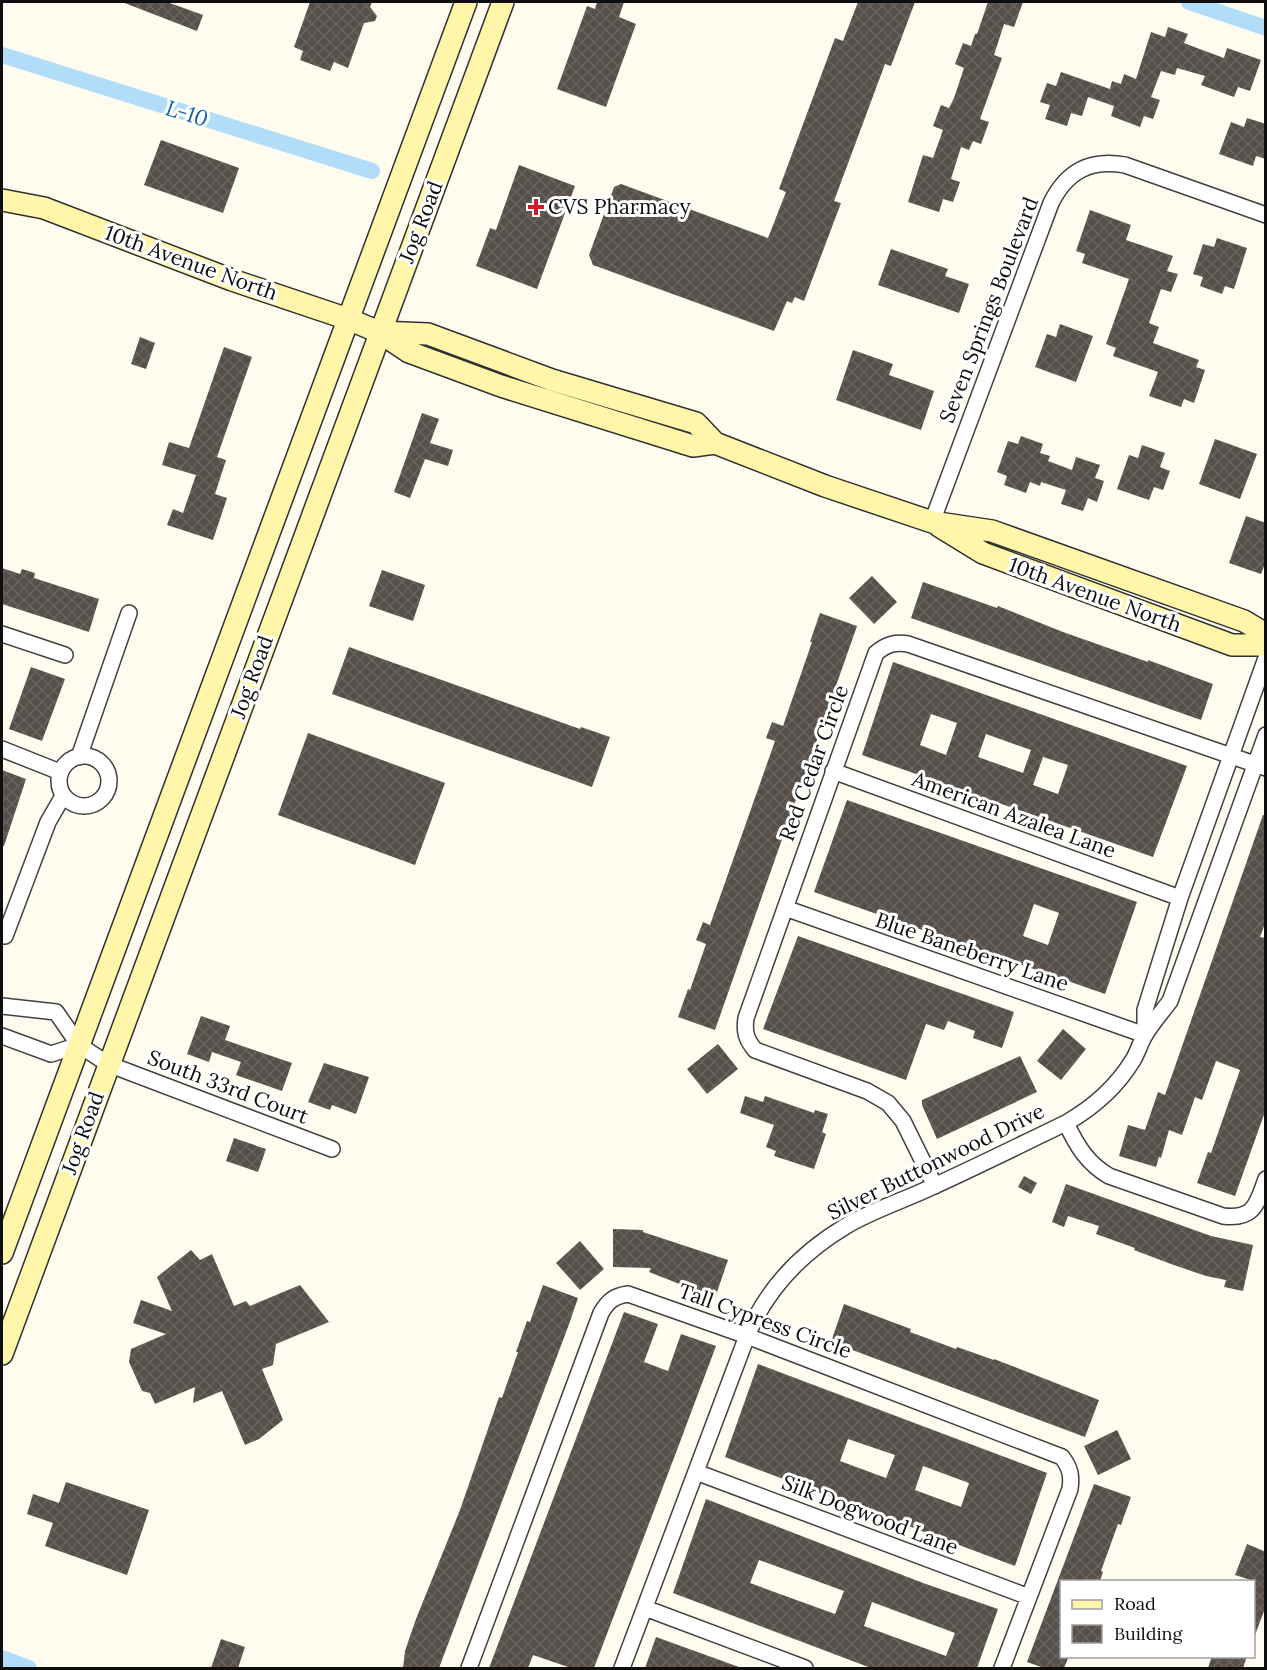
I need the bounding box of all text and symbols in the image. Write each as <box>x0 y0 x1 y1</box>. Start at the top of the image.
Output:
water label: L-10 <box>163 93 211 133</box>
street label: Jog Road <box>392 177 449 268</box>
place label: CVS Pharmacy <box>548 193 691 220</box>
street label: Seven Springs Boulevard <box>933 193 1044 427</box>
marker: CVS Pharmacy <box>529 200 543 214</box>
street label: 10th Avenue North <box>101 219 281 306</box>
street label: 10th Avenue North <box>1005 551 1185 638</box>
street label: Jog Road <box>224 632 279 723</box>
street label: Red Cedar Circle <box>773 681 854 845</box>
street label: American Azalea Lane <box>908 765 1120 864</box>
street label: Blue Baneberry Lane <box>872 906 1072 997</box>
street label: South 33rd Court <box>144 1043 313 1130</box>
street label: Jog Road <box>55 1088 110 1179</box>
street label: Silver Buttonwood Drive <box>823 1097 1049 1226</box>
street label: Tall Cypress Circle <box>675 1277 855 1364</box>
street label: Silk Dogwood Lane <box>778 1468 962 1561</box>
legend <box>1060 1580 1255 1658</box>
text: Road <box>1114 1592 1156 1615</box>
text: Building <box>1114 1622 1184 1645</box>

